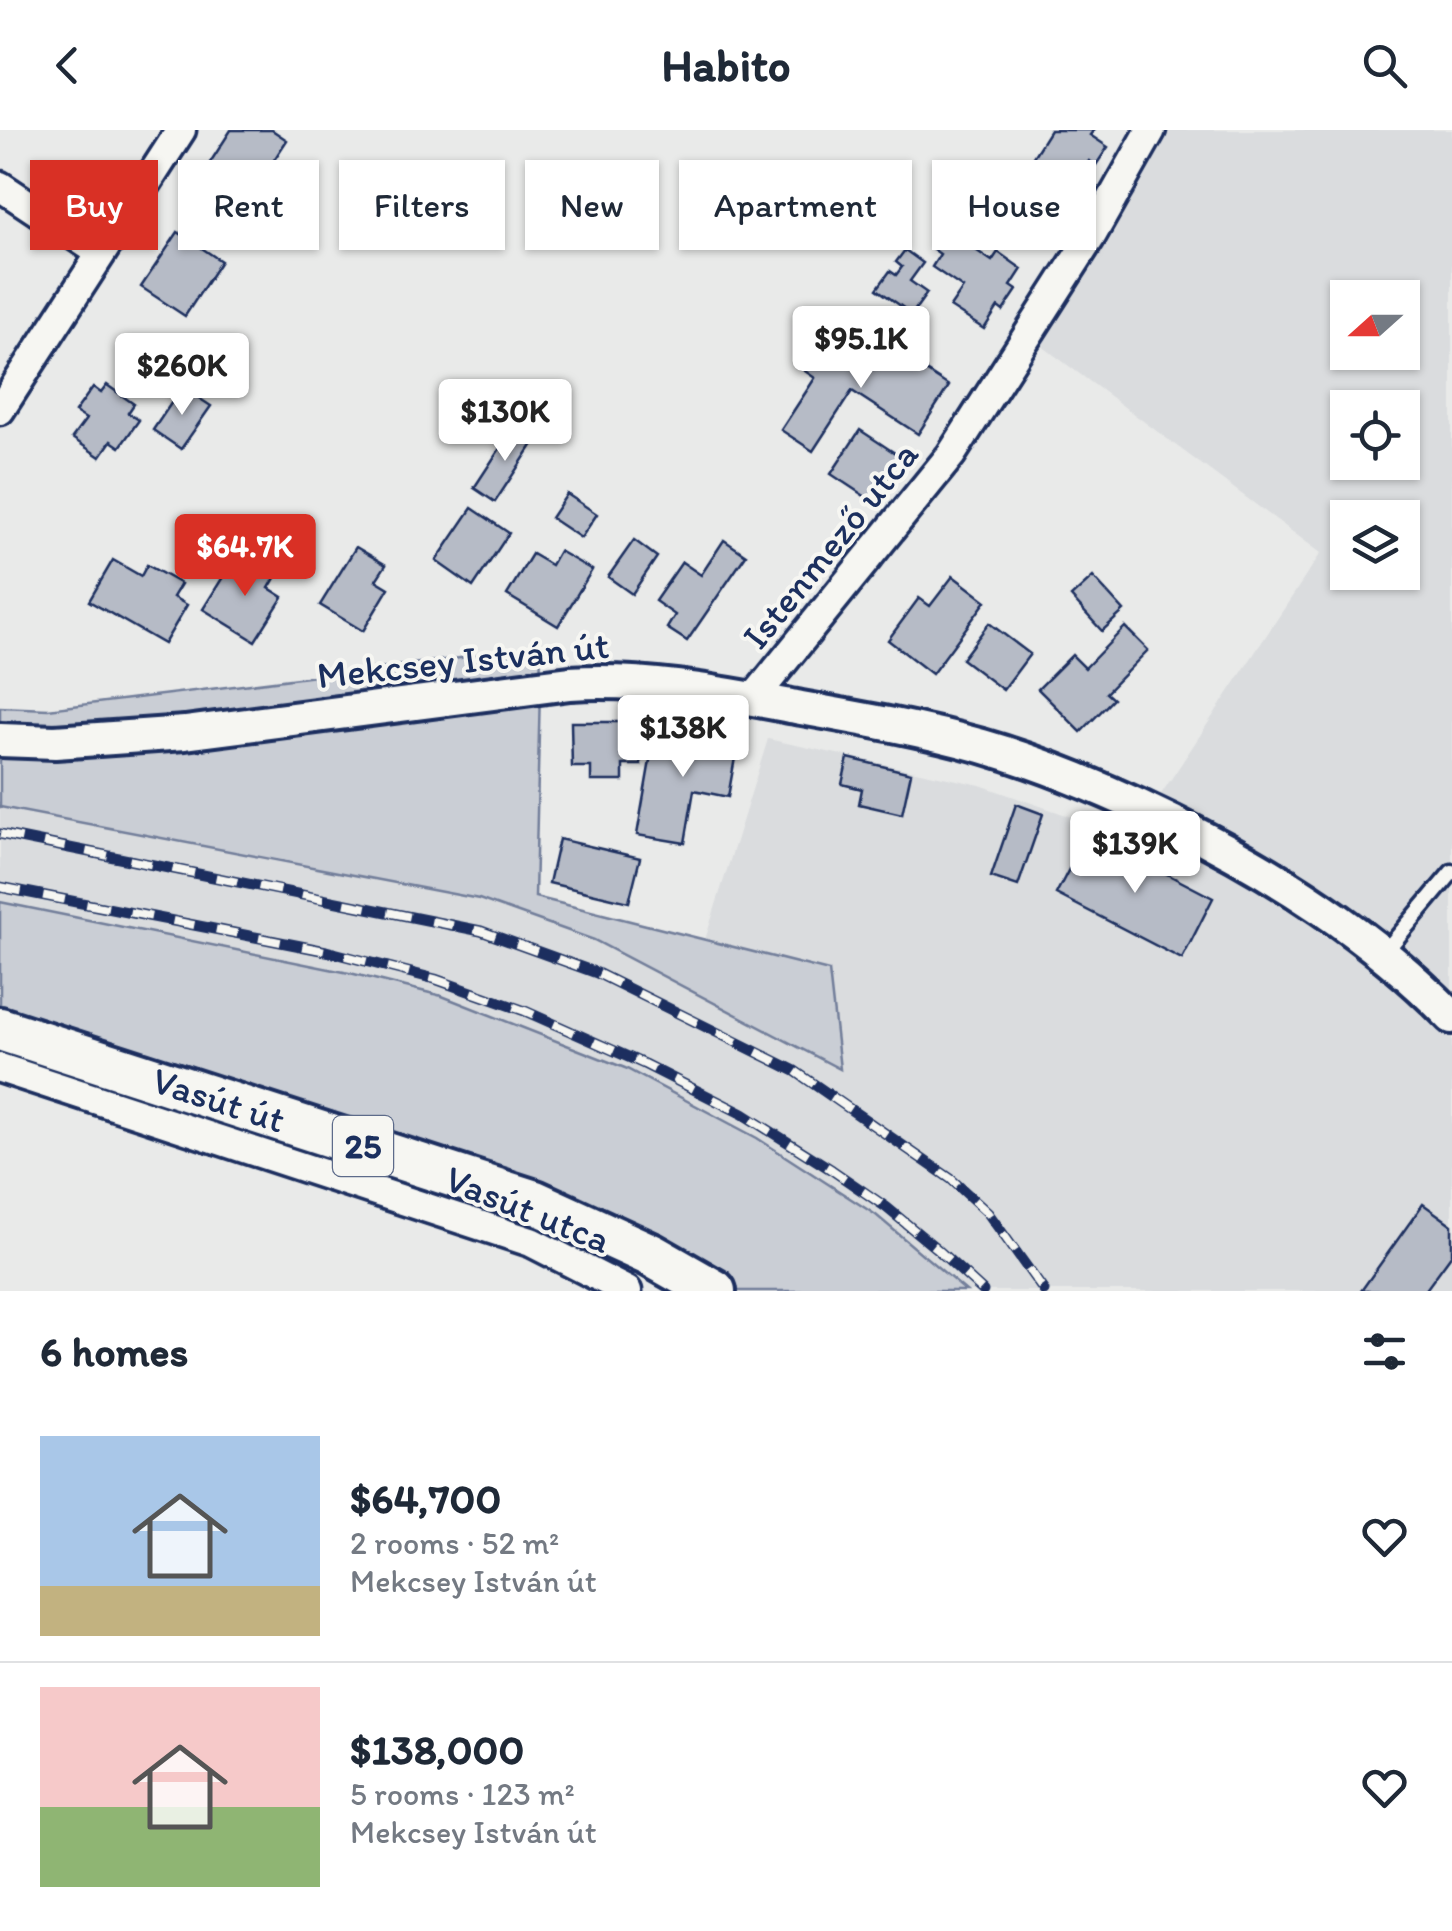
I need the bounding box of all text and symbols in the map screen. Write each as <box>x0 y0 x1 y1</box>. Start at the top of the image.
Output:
icon: back <box>40 38 95 93</box>
text: Habito <box>661 38 791 92</box>
icon: search <box>1357 38 1412 93</box>
chip: Buy <box>30 160 158 250</box>
chip: Rent <box>178 160 319 250</box>
chip: Filters <box>339 160 505 250</box>
chip: New <box>525 160 659 250</box>
chip: Apartment <box>679 160 912 250</box>
chip: House <box>932 160 1096 250</box>
north arrow <box>1330 280 1420 370</box>
map controls <box>1330 280 1420 590</box>
pin: $95.1K <box>780 306 942 391</box>
text: $95.1K <box>815 319 907 357</box>
pin: $260K <box>112 333 252 418</box>
text: $260K <box>137 346 227 384</box>
pin: $130K <box>435 379 575 464</box>
button: locate <box>1330 390 1420 480</box>
text: $130K <box>461 392 549 430</box>
street label: Istenmező utca <box>732 432 928 658</box>
button: layers <box>1330 500 1420 590</box>
pin: $64.7K <box>164 514 326 599</box>
text: $64.7K <box>197 527 293 565</box>
street label: Mekcsey István út <box>315 622 611 698</box>
pin: $138K <box>613 695 753 780</box>
text: $138K <box>640 708 726 746</box>
pin: $139K <box>1065 811 1205 896</box>
text: $139K <box>1092 824 1178 862</box>
street label: Vasút út <box>147 1057 291 1143</box>
road number: 25 <box>333 1116 393 1176</box>
street label: Vasút utca <box>439 1155 617 1263</box>
icon: filters <box>1357 1324 1412 1379</box>
text: 6 homes <box>40 1326 188 1377</box>
text: $64,700 <box>350 1473 501 1524</box>
icon: home <box>120 1476 240 1596</box>
icon: heart <box>1357 1509 1412 1564</box>
text: 2 rooms · 52 m² <box>350 1524 559 1562</box>
text: Mekcsey István út <box>350 1562 597 1600</box>
text: $138,000 <box>350 1724 524 1775</box>
icon: home <box>120 1727 240 1847</box>
icon: heart <box>1357 1760 1412 1815</box>
text: 5 rooms · 123 m² <box>350 1775 575 1813</box>
text: Mekcsey István út <box>350 1813 597 1851</box>

